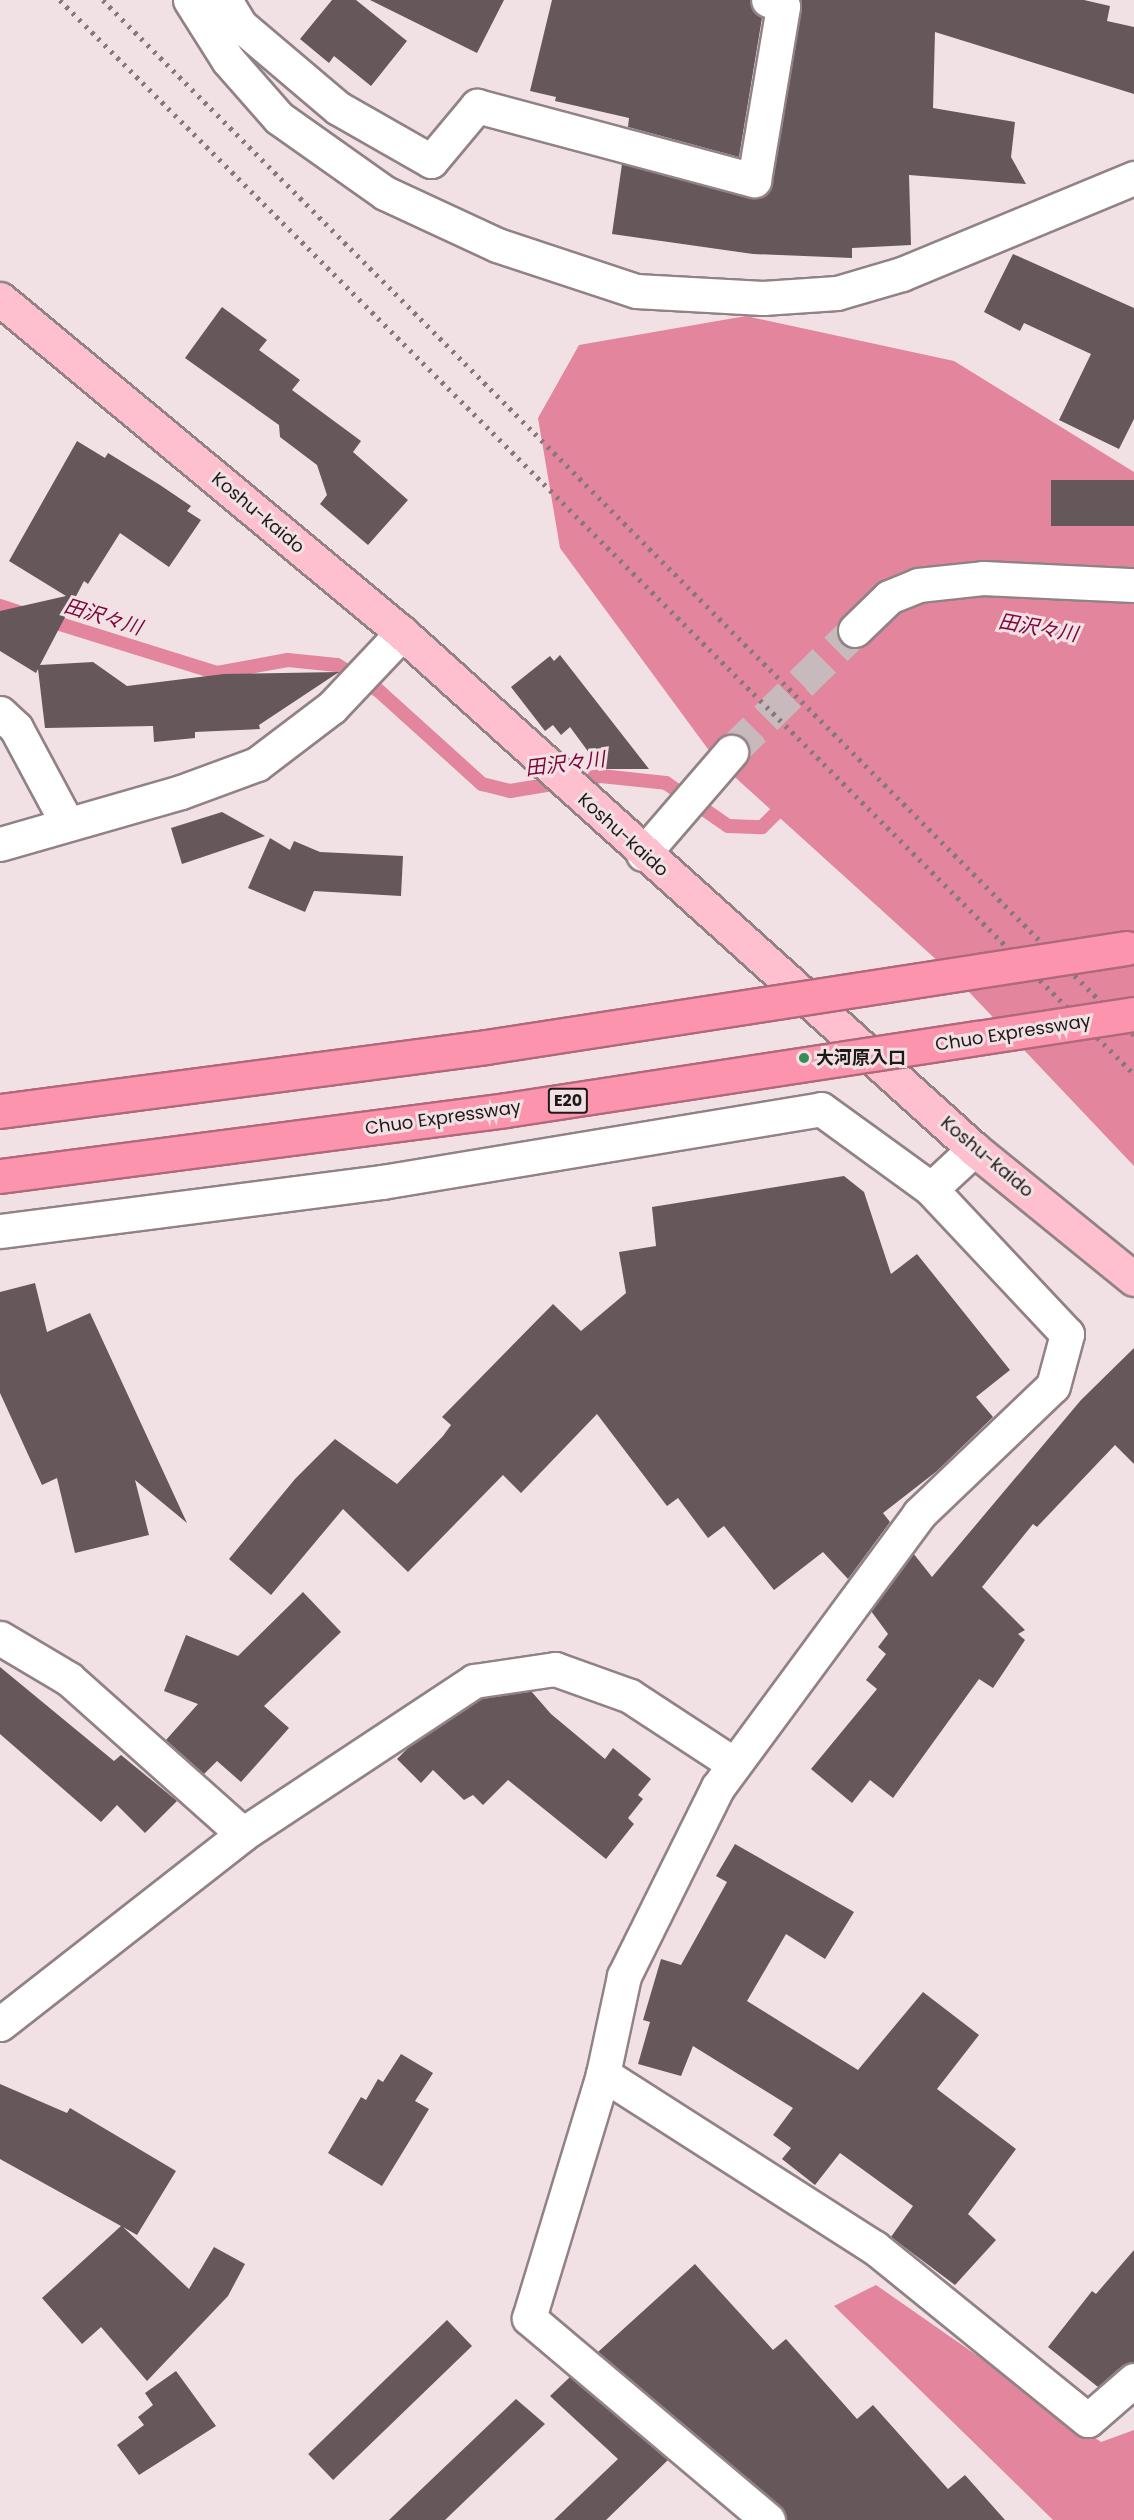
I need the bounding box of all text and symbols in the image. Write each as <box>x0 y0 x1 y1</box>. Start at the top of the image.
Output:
street label: Koshu-kaido <box>207 468 309 558</box>
water label: 田沢々川 <box>61 594 145 640</box>
water label: 田沢々川 <box>997 609 1079 647</box>
water label: 田沢々川 <box>524 747 606 781</box>
street label: Koshu-kaido <box>573 789 673 881</box>
street label: Chuo Expressway <box>934 1010 1092 1056</box>
place label: 大河原入口 <box>816 1047 906 1069</box>
marker: 大河原入口 <box>797 1051 811 1065</box>
road number: E20 <box>547 1088 589 1114</box>
street label: Chuo Expressway <box>364 1096 522 1140</box>
street label: Koshu-kaido <box>936 1112 1038 1202</box>

